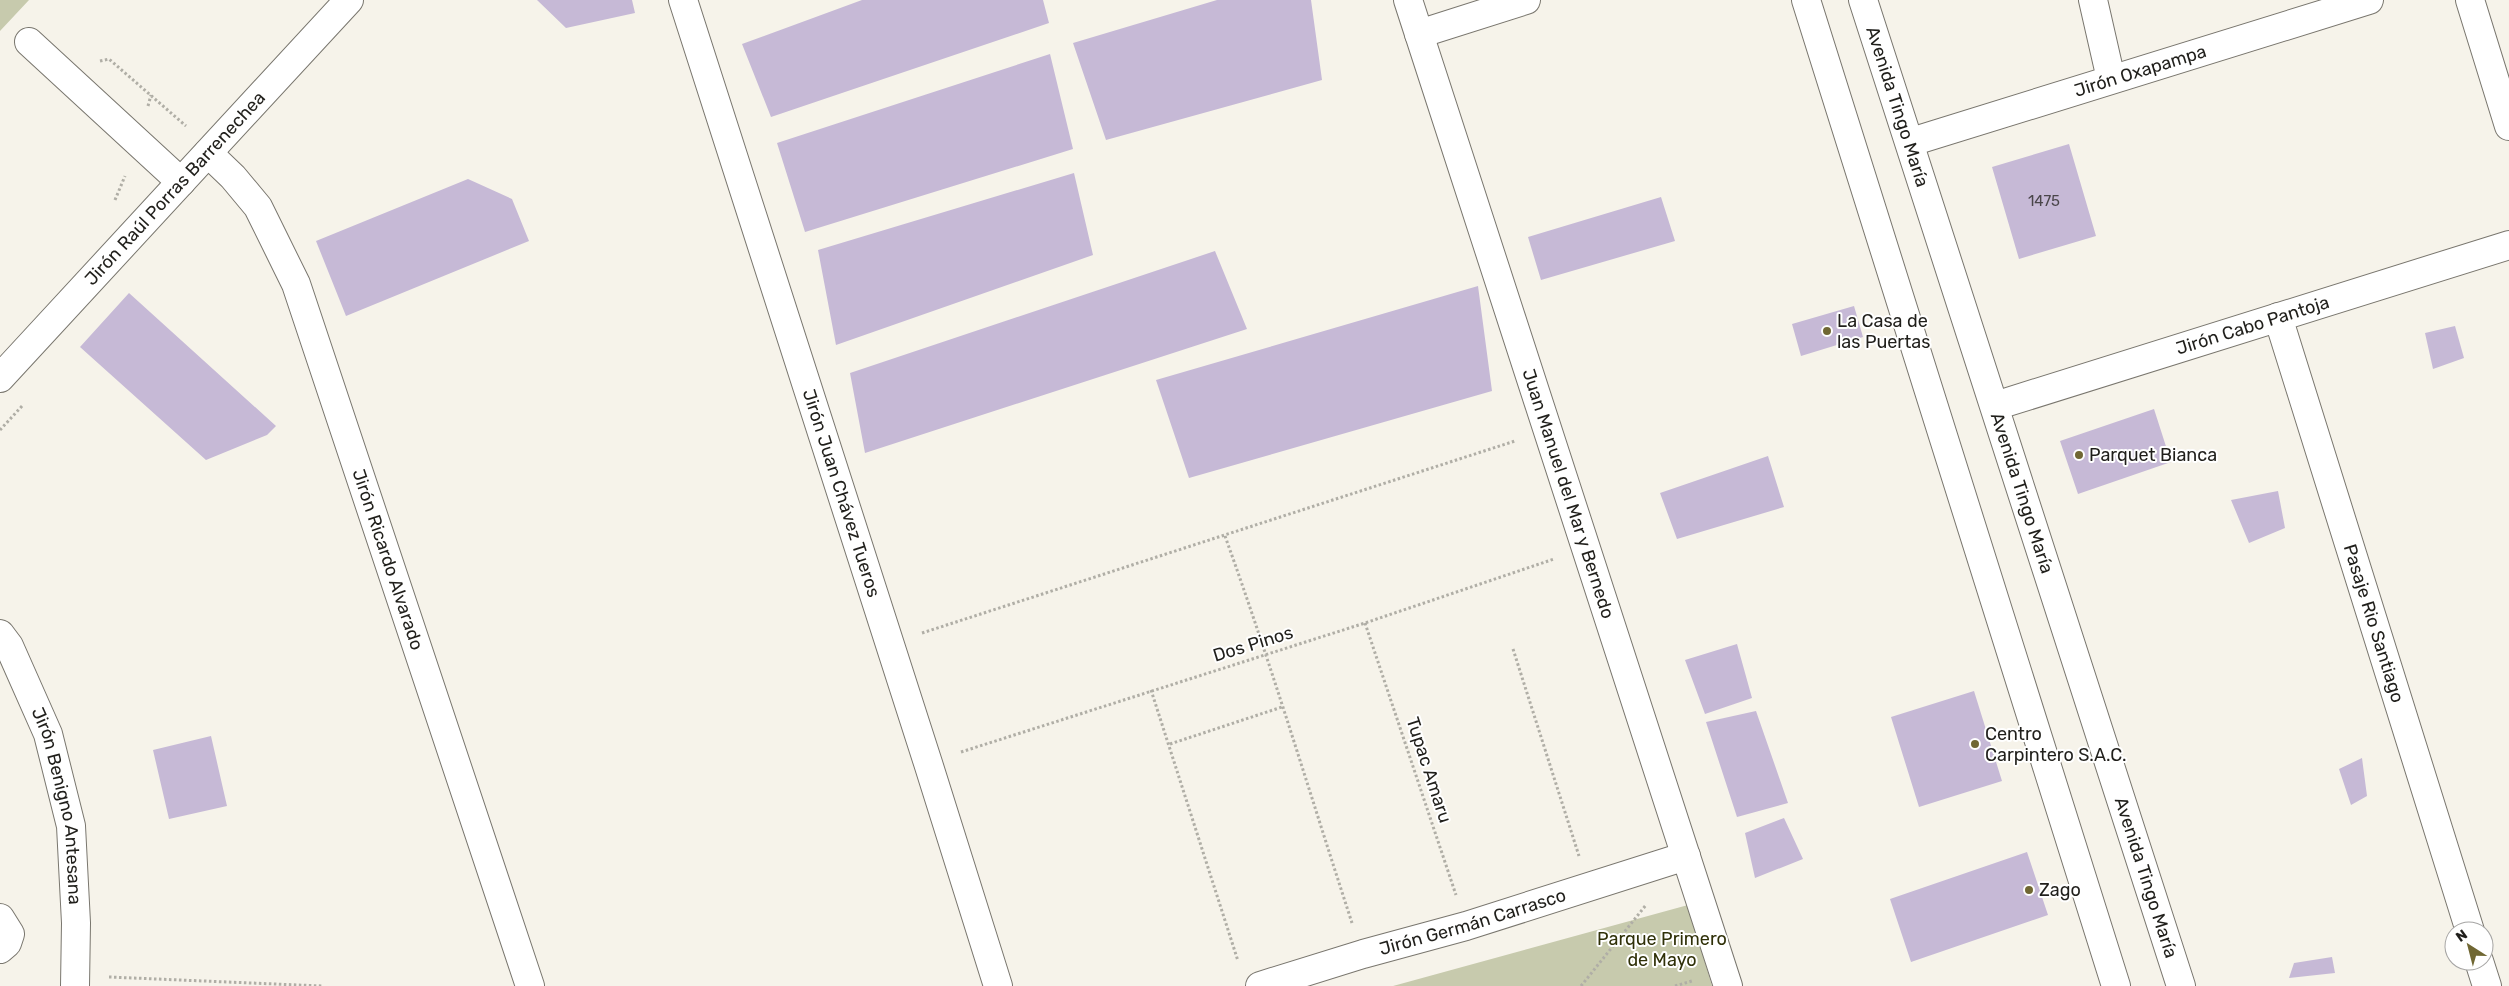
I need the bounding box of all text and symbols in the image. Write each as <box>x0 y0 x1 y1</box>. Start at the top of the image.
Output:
street label: Avenida Tingo María <box>1861 23 1934 190</box>
street label: Jirón Oxapampa <box>2071 40 2209 102</box>
street label: Jirón Raúl Porras Barrenechea <box>80 87 270 290</box>
house number: 1475 <box>2028 192 2060 210</box>
street label: Jirón Cabo Pantoja <box>2173 291 2332 360</box>
place label: La Casa de las Puertas <box>1837 310 1930 353</box>
marker: La Casa de las Puertas <box>1821 325 1833 337</box>
street label: Juan Manuel del Mar y Bernedo <box>1517 366 1619 621</box>
street label: Jirón Juan Chávez Tueros <box>798 386 885 600</box>
street label: Avenida Tingo María <box>1986 410 2058 576</box>
place label: Parquet Bianca <box>2089 444 2217 466</box>
marker: Parquet Bianca <box>2073 449 2085 461</box>
street label: Jirón Ricardo Alvarado <box>347 466 428 653</box>
street label: Pasaje Rio Santiago <box>2339 541 2409 705</box>
street label: Dos Pinos <box>1210 621 1296 667</box>
street label: Jirón Benigno Antesana <box>27 704 86 905</box>
street label: Tupac Amaru <box>1402 714 1456 826</box>
place label: Centro Carpintero S.A.C. <box>1985 723 2126 766</box>
marker: Centro Carpintero S.A.C. <box>1969 738 1981 750</box>
street label: Avenida Tingo María <box>2110 794 2182 961</box>
place label: Zago <box>2039 879 2081 901</box>
street label: Jirón Germán Carrasco <box>1377 884 1569 960</box>
marker: Zago <box>2023 884 2035 896</box>
north arrow <box>2444 921 2494 971</box>
text: N <box>2453 926 2471 946</box>
park label: Parque Primero de Mayo <box>1597 928 1727 971</box>

